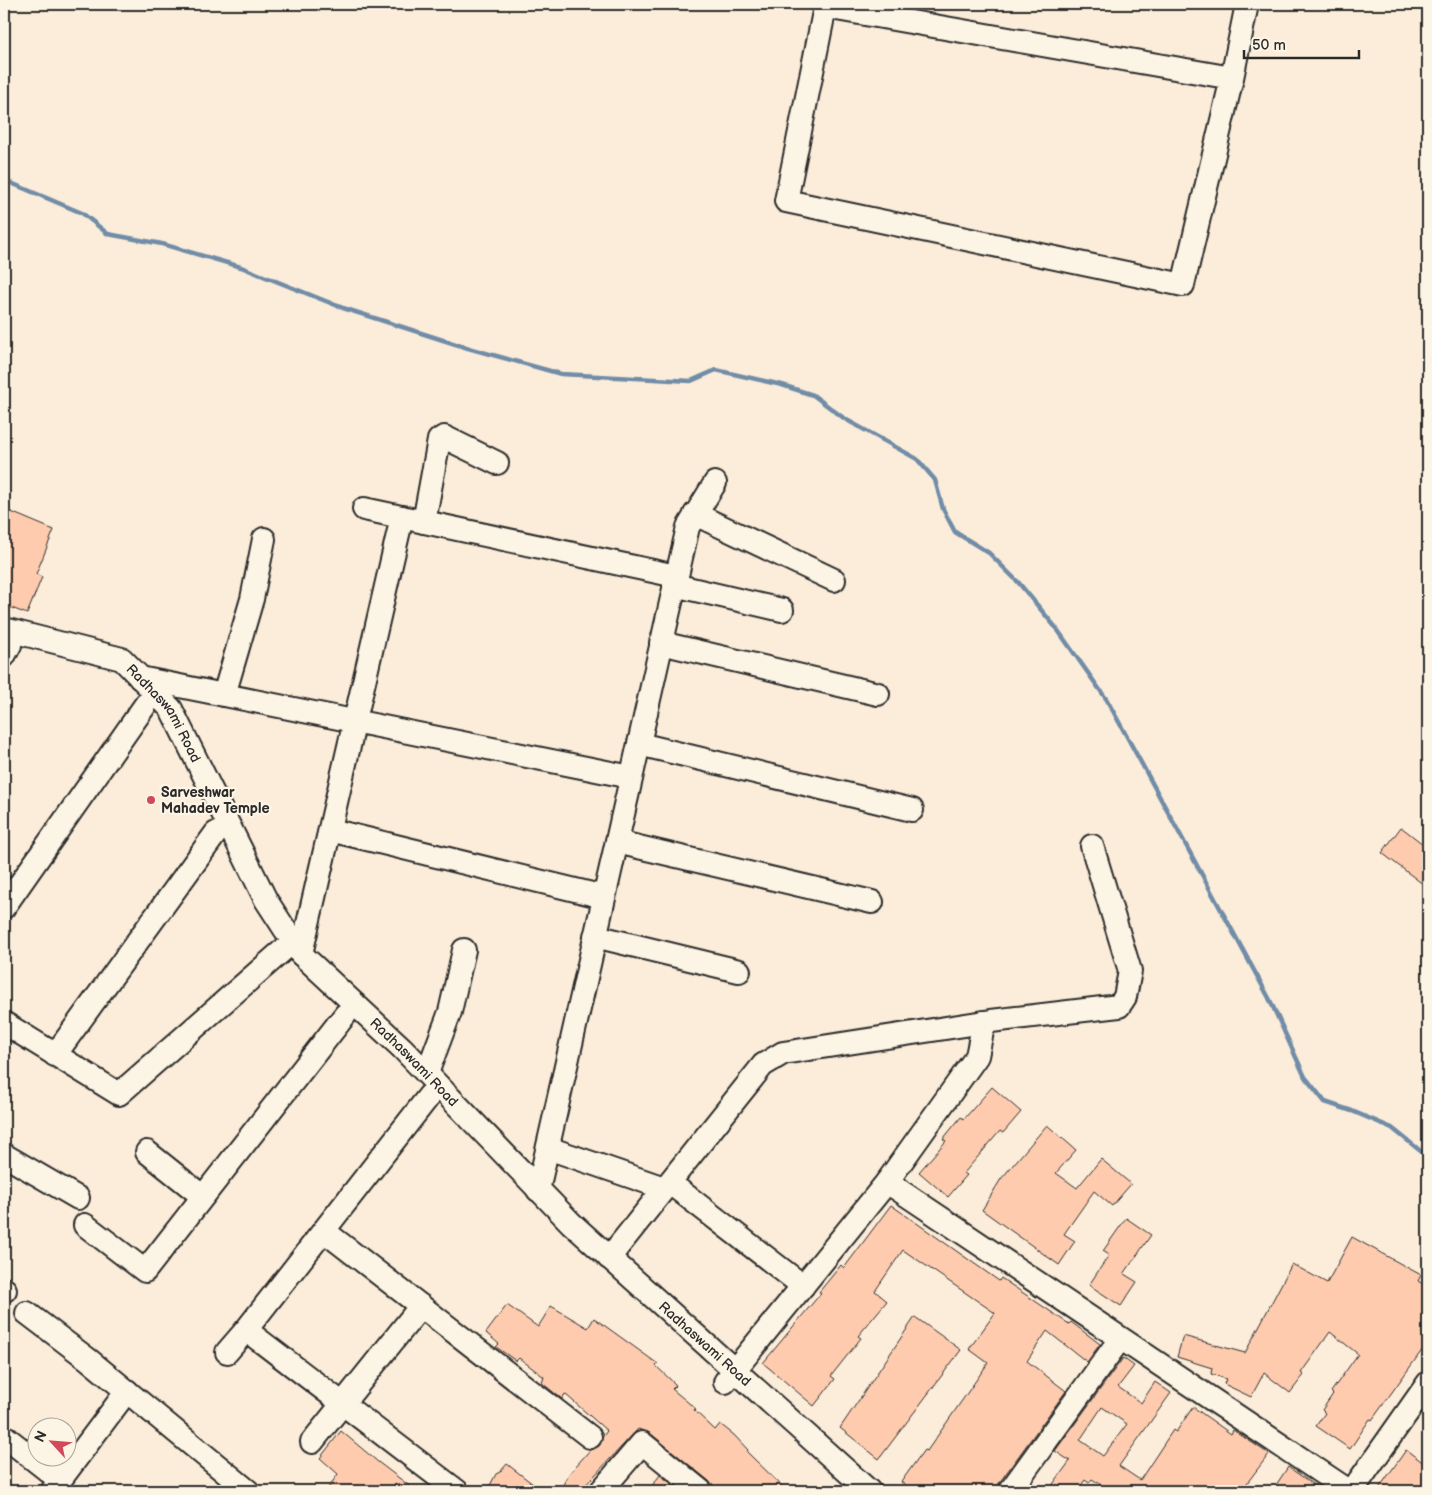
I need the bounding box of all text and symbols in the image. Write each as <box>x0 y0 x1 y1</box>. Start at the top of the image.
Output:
scale bar <box>1244 28 1360 60</box>
text: 50 m <box>1252 36 1286 55</box>
street label: Radhaswami Road <box>123 661 204 765</box>
place label: Sarveshwar Mahadev Temple <box>161 784 269 817</box>
marker: Sarveshwar Mahadev Temple <box>145 794 157 806</box>
street label: Radhaswami Road <box>366 1015 462 1110</box>
street label: Radhaswami Road <box>655 1298 754 1390</box>
north arrow <box>28 1418 78 1468</box>
text: N <box>31 1428 51 1445</box>

